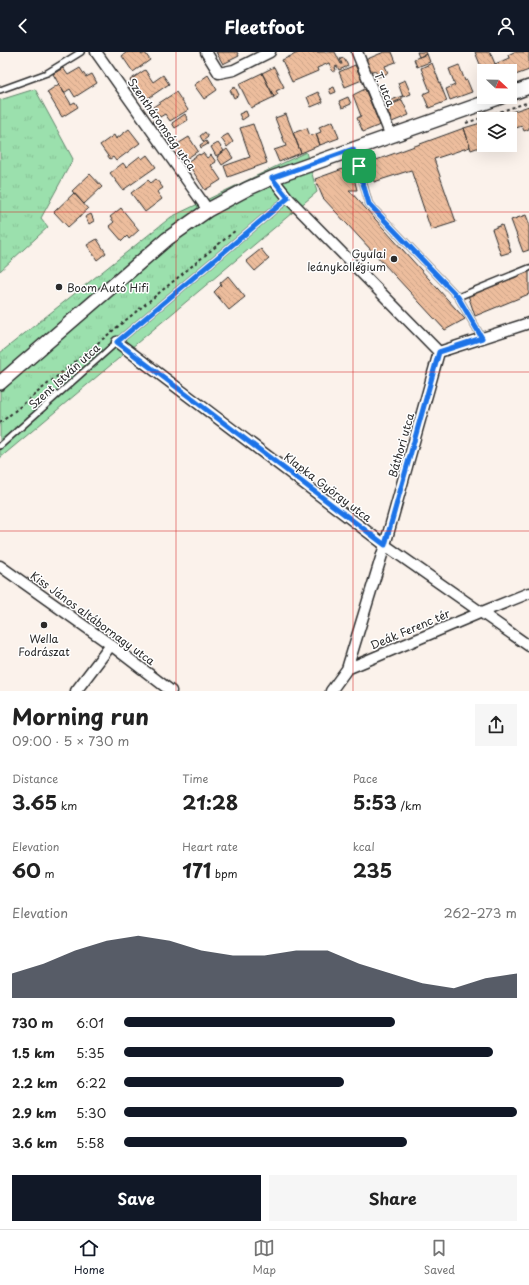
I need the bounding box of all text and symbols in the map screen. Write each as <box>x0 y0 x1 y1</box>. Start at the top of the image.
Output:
text: Fleetfoot <box>224 13 305 40</box>
icon: back <box>12 15 34 37</box>
icon: person <box>495 15 517 37</box>
north arrow <box>477 64 517 104</box>
map controls <box>477 64 517 152</box>
street label: T. utca <box>370 69 400 109</box>
street label: Szentháromság utca <box>124 74 200 174</box>
button: layers <box>477 112 517 152</box>
pin <box>342 149 376 183</box>
icon: arrive <box>348 155 370 177</box>
place label: Gyulai leánykollégium <box>307 245 386 275</box>
marker: Gyulai leánykollégium <box>389 254 399 264</box>
place label: Boom Autó Hifi <box>67 279 149 296</box>
marker: Boom Autó Hifi <box>54 282 64 292</box>
street label: Szent István utca <box>24 339 104 413</box>
street label: Báthori utca <box>384 411 418 479</box>
street label: Klapka György utca <box>281 448 376 526</box>
street label: Kiss János altábornagy utca <box>27 567 159 669</box>
street label: Deák Ferenc tér <box>367 604 453 653</box>
marker: Wella Fodrászat <box>39 620 49 630</box>
place label: Wella Fodrászat <box>18 630 70 660</box>
text: Morning run <box>12 699 149 732</box>
button: share <box>475 704 517 746</box>
text: 09:00 · 5 × 730 m <box>12 731 129 750</box>
text: Distance <box>12 770 58 787</box>
text: Time <box>182 770 208 787</box>
text: Pace <box>353 770 377 787</box>
text: 3.65 <box>12 787 57 817</box>
text: 21:28 <box>182 787 238 817</box>
text: 5:53 <box>353 787 397 817</box>
text: km <box>57 797 77 814</box>
text: /km <box>397 797 421 814</box>
text: Elevation <box>12 838 59 855</box>
text: Heart rate <box>182 838 238 855</box>
text: kcal <box>353 838 375 855</box>
text: 60 <box>12 855 41 885</box>
text: 171 <box>182 855 211 885</box>
text: 235 <box>353 855 392 885</box>
text: m <box>41 865 55 882</box>
text: bpm <box>211 865 238 882</box>
text: Elevation <box>12 903 68 922</box>
text: 262–273 m <box>444 903 517 922</box>
text: 730 m <box>12 1013 53 1032</box>
text: 6:01 <box>76 1013 104 1032</box>
text: 1.5 km <box>12 1043 55 1062</box>
text: 5:35 <box>76 1043 105 1062</box>
text: 2.2 km <box>12 1073 58 1092</box>
text: 6:22 <box>76 1073 106 1092</box>
text: 2.9 km <box>12 1103 57 1122</box>
text: 5:30 <box>76 1103 106 1122</box>
text: 3.6 km <box>12 1133 57 1152</box>
text: 5:58 <box>76 1133 105 1152</box>
button: Save <box>12 1175 261 1221</box>
button: Share <box>269 1175 517 1221</box>
tab: Home <box>74 1237 105 1278</box>
tab: Map <box>252 1237 276 1278</box>
tab: Saved <box>424 1237 455 1278</box>

